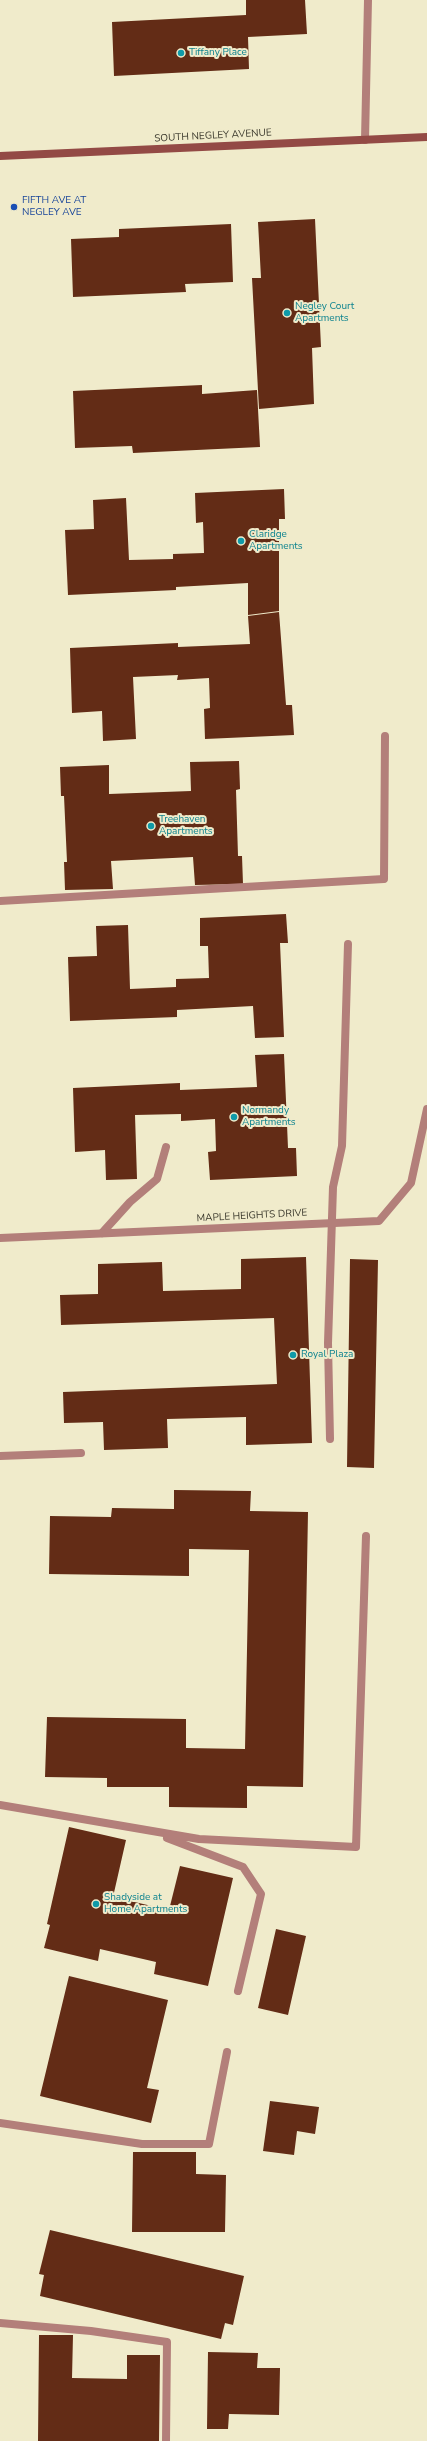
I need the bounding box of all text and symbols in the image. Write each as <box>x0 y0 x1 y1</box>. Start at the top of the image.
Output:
place label: Tiffany Place <box>189 47 247 59</box>
marker: Tiffany Place <box>176 48 186 58</box>
street label: SOUTH NEGLEY AVENUE <box>154 127 272 145</box>
place label: FIFTH AVE AT NEGLEY AVE <box>22 195 86 218</box>
marker: FIFTH AVE AT NEGLEY AVE <box>9 202 19 212</box>
place label: Negley Court Apartments <box>295 301 354 324</box>
marker: Negley Court Apartments <box>282 308 292 318</box>
place label: Claridge Apartments <box>249 529 303 552</box>
marker: Claridge Apartments <box>236 536 246 546</box>
place label: Treehaven Apartments <box>159 814 213 838</box>
marker: Treehaven Apartments <box>146 821 156 831</box>
place label: Normandy Apartments <box>242 1105 296 1128</box>
marker: Normandy Apartments <box>229 1112 239 1122</box>
street label: MAPLE HEIGHTS DRIVE <box>196 1207 308 1225</box>
place label: Royal Plaza <box>301 1349 353 1361</box>
marker: Royal Plaza <box>288 1350 298 1360</box>
place label: Shadyside at Home Apartments <box>104 1892 187 1916</box>
marker: Shadyside at Home Apartments <box>91 1899 101 1909</box>

